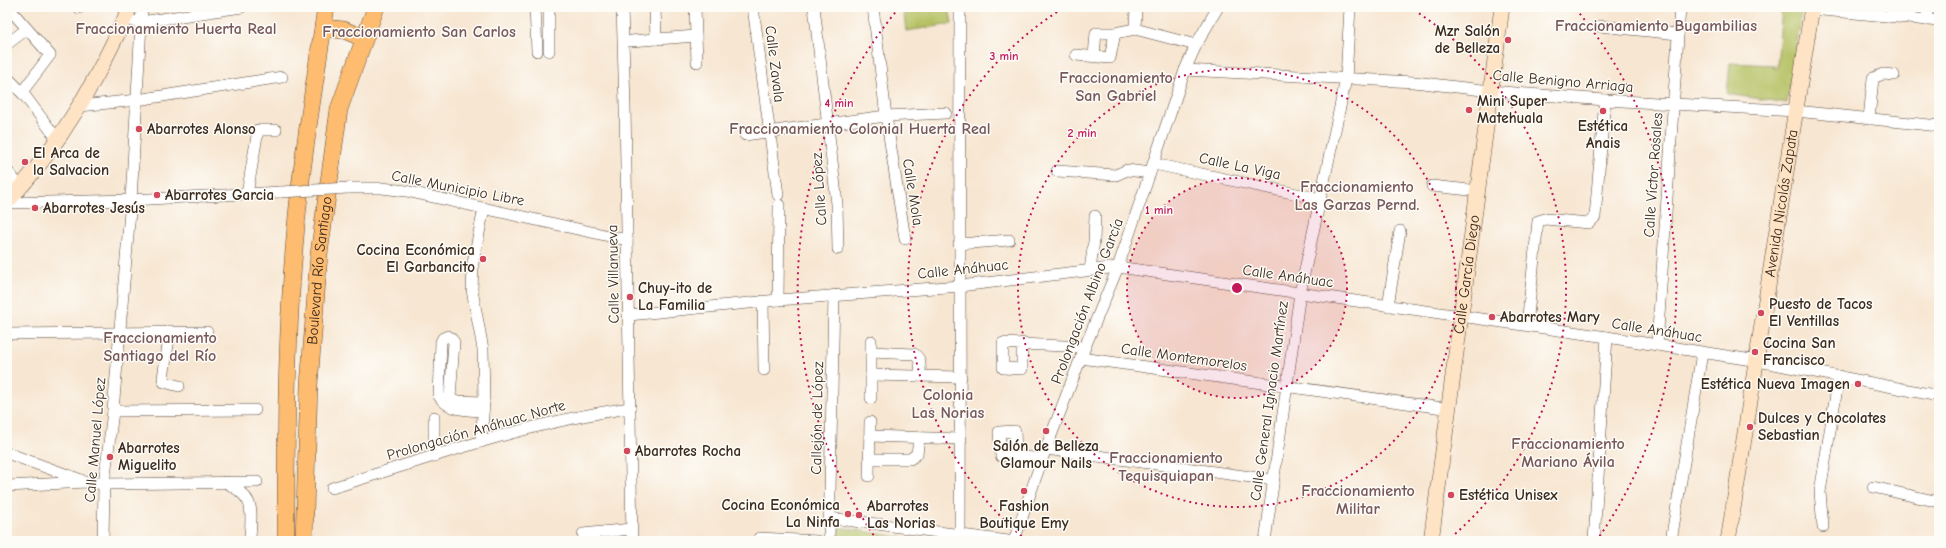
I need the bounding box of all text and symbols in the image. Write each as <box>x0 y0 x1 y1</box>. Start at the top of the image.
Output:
district label: Fraccionamiento Bugambilias <box>1555 17 1757 35</box>
district label: Fraccionamiento Huerta Real <box>75 20 277 38</box>
place label: Mzr Salón de Belleza <box>1435 22 1500 57</box>
district label: Fraccionamiento San Carlos <box>322 23 516 41</box>
street label: Calle Zavala <box>761 25 789 103</box>
marker: Mzr Salón de Belleza <box>1503 35 1513 45</box>
text: 3 min <box>989 49 1019 63</box>
street label: Calle Benigno Arriaga <box>1492 66 1634 96</box>
district label: Fraccionamiento San Gabriel <box>1059 69 1173 105</box>
place label: Mini Super Matehuala <box>1477 92 1547 127</box>
text: 4 min <box>825 96 853 110</box>
marker: Mini Super Matehuala <box>1464 105 1474 115</box>
marker: Estética Anais <box>1598 106 1608 116</box>
street label: Calle Víctor Rosales <box>1640 112 1666 238</box>
place label: Estética Anais <box>1578 117 1628 152</box>
place label: Abarrotes Alonso <box>147 120 256 138</box>
district label: Fraccionamiento Colonial Huerta Real <box>729 120 991 138</box>
marker: Abarrotes Alonso <box>134 124 144 134</box>
text: 2 min <box>1067 126 1097 140</box>
street label: Avenida Nicolás Zapata <box>1761 128 1802 278</box>
place label: El Arca de la Salvacion <box>33 144 109 179</box>
street label: Calle La Viga <box>1197 149 1283 183</box>
street label: Calle López <box>807 151 831 226</box>
marker: El Arca de la Salvacion <box>20 157 30 167</box>
street label: Calle Mola <box>899 157 927 227</box>
street label: Calle Municipio Libre <box>390 166 526 210</box>
district label: Fraccionamiento Las Garzas Pernd. <box>1295 178 1420 214</box>
place label: Abarrotes Garcia <box>165 186 274 204</box>
marker: Abarrotes Garcia <box>152 190 162 200</box>
street label: Boulevard Río Santiago <box>303 195 336 345</box>
place label: Abarrotes Jesús <box>43 199 145 217</box>
marker: Abarrotes Jesús <box>30 203 40 213</box>
text: 1 min <box>1145 203 1173 217</box>
street label: Calle García Diego <box>1450 214 1483 335</box>
street label: Prolongación Albino García <box>1047 216 1127 386</box>
street label: Calle Villanueva <box>603 224 623 324</box>
place label: Cocina Económica El Garbancito <box>357 241 475 276</box>
marker: Cocina Económica El Garbancito <box>478 254 488 264</box>
street label: Calle Anáhuac <box>917 255 1009 283</box>
street label: Calle Anáhuac <box>1241 261 1335 291</box>
place label: Chuy-ito de La Familia <box>638 279 712 314</box>
centre of rings <box>1230 281 1244 295</box>
marker: Chuy-ito de La Familia <box>625 292 635 302</box>
place label: Puesto de Tacos El Ventillas <box>1769 295 1872 330</box>
street label: Calle General Ignacio Martínez <box>1246 299 1292 502</box>
place label: Abarrotes Mary <box>1500 308 1600 326</box>
marker: Puesto de Tacos El Ventillas <box>1756 308 1766 318</box>
marker: Abarrotes Mary <box>1487 312 1497 322</box>
street label: Calle Anáhuac <box>1610 314 1704 346</box>
district label: Fraccionamiento Santiago del Río <box>103 329 217 365</box>
place label: Cocina San Francisco <box>1763 334 1836 369</box>
street label: Calle Montemorelos <box>1120 339 1248 375</box>
marker: Cocina San Francisco <box>1750 347 1760 357</box>
street label: Callejón de López <box>807 361 827 475</box>
place label: Estética Nueva Imagen <box>1701 375 1850 393</box>
street label: Calle Manuel López <box>81 376 109 503</box>
marker: Estética Nueva Imagen <box>1853 379 1863 389</box>
district label: Colonia Las Norias <box>912 386 985 422</box>
street label: Prolongación Anáhuac Norte <box>385 396 568 464</box>
place label: Dulces y Chocolates Sebastian <box>1758 409 1886 444</box>
marker: Dulces y Chocolates Sebastian <box>1745 422 1755 432</box>
marker: Salón de Belleza Glamour Nails <box>1041 426 1051 436</box>
district label: Fraccionamiento Mariano Ávila <box>1511 435 1625 471</box>
place label: Salón de Belleza Glamour Nails <box>993 437 1099 472</box>
place label: Abarrotes Miguelito <box>118 439 180 474</box>
place label: Abarrotes Rocha <box>635 442 741 460</box>
marker: Abarrotes Rocha <box>622 446 632 456</box>
district label: Fraccionamiento Tequisquiapan <box>1109 449 1223 485</box>
marker: Abarrotes Miguelito <box>105 452 115 462</box>
district label: Fraccionamiento Militar <box>1301 482 1415 518</box>
marker: Fashion Boutique Emy <box>1019 486 1029 496</box>
place label: Estética Unisex <box>1459 486 1558 504</box>
marker: Estética Unisex <box>1446 490 1456 500</box>
place label: Cocina Económica La Ninfa <box>722 496 840 531</box>
place label: Abarrotes Las Norias <box>867 497 935 532</box>
place label: Fashion Boutique Emy <box>979 497 1069 532</box>
marker: Cocina Económica La Ninfa <box>843 509 853 519</box>
marker: Abarrotes Las Norias <box>854 510 864 520</box>

